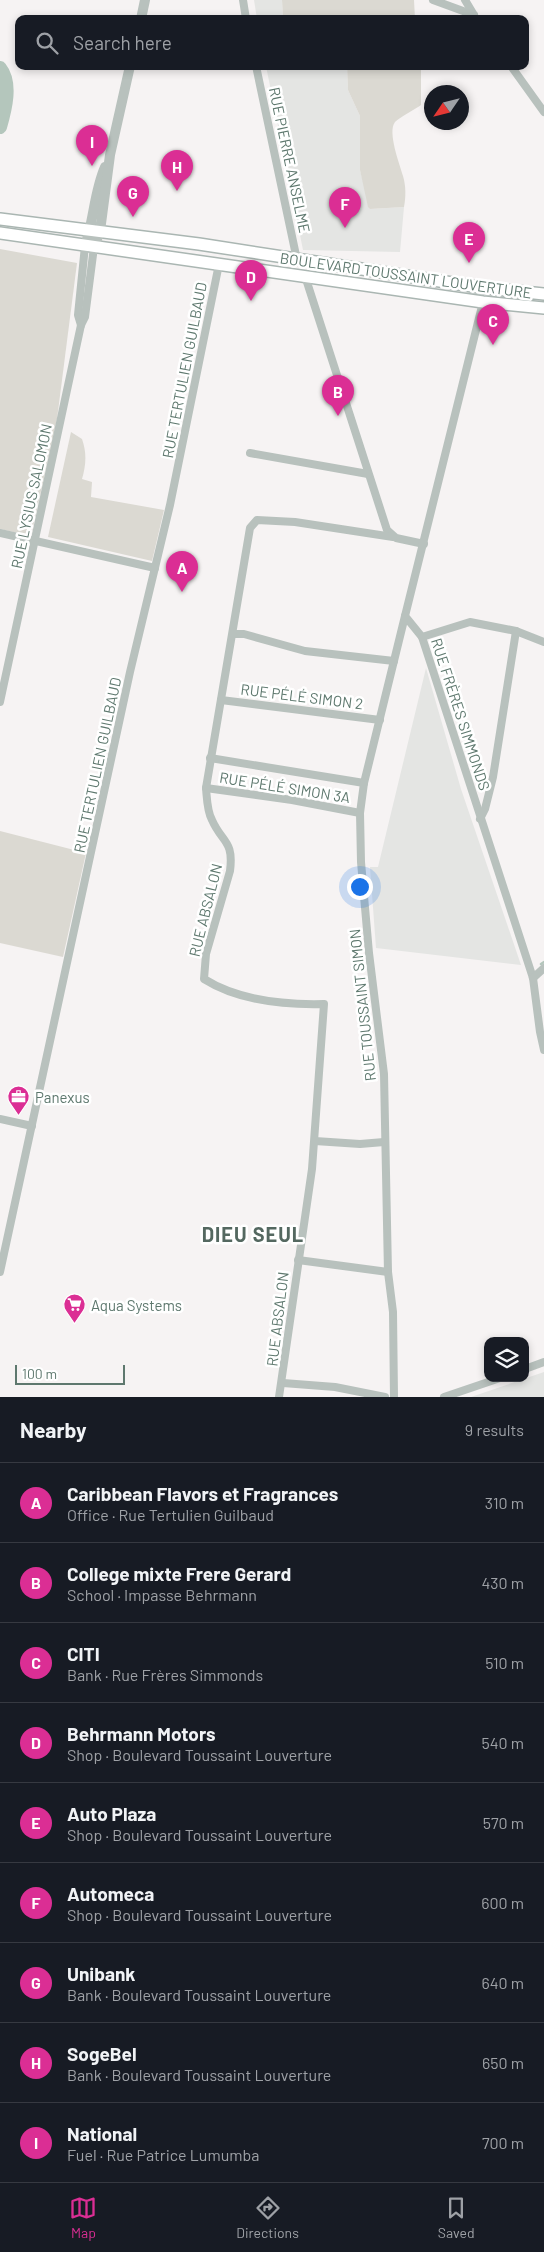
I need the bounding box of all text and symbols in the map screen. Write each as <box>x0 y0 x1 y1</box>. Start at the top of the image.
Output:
search box <box>15 15 529 70</box>
icon: search <box>33 29 61 57</box>
text: Search here <box>73 31 172 54</box>
street label: RUE PIERRE ANSELME <box>266 85 314 235</box>
north arrow <box>424 85 469 130</box>
pin: I <box>76 125 108 166</box>
pin: H <box>161 150 193 191</box>
pin: G <box>117 176 149 217</box>
pin: F <box>329 187 361 228</box>
pin: E <box>453 222 485 263</box>
street label: BOULEVARD TOUSSAINT LOUVERTURE <box>279 248 533 302</box>
pin: D <box>235 260 267 301</box>
street label: RUE TERTULIEN GUILBAUD <box>158 280 210 460</box>
pin: C <box>477 304 509 345</box>
pin: B <box>322 375 354 416</box>
street label: RUE LYSIUS SALOMON <box>7 422 55 570</box>
pin: A <box>166 551 198 592</box>
street label: RUE FRÈRES SIMMONDS <box>428 636 494 792</box>
street label: RUE TERTULIEN GUILBAUD <box>70 676 124 854</box>
street label: RUE PÉLÉ SIMON 2 <box>240 680 364 712</box>
street label: RUE PÉLÉ SIMON 3A <box>218 768 352 806</box>
street label: RUE ABSALON <box>185 862 225 958</box>
your location <box>347 874 373 900</box>
street label: RUE TOUSSAINT SIMON <box>345 928 379 1082</box>
office icon: Panexus <box>7 1085 31 1116</box>
place label: Panexus <box>35 1088 90 1106</box>
district label: DIEU SEUL <box>202 1222 304 1246</box>
street label: RUE ABSALON <box>262 1271 292 1367</box>
supermarket icon: Aqua Systems <box>63 1293 87 1324</box>
place label: Aqua Systems <box>91 1296 182 1314</box>
map controls <box>484 1337 529 1382</box>
button: layers <box>484 1337 529 1382</box>
scale bar <box>15 1362 125 1385</box>
text: 100 m <box>22 1365 57 1382</box>
text: Nearby <box>20 1417 86 1442</box>
text: 9 results <box>465 1420 524 1439</box>
text: Caribbean Flavors et Fragrances <box>67 1482 338 1505</box>
text: A <box>31 1493 41 1512</box>
text: 310 m <box>485 1493 524 1512</box>
text: Office · Rue Tertulien Guilbaud <box>67 1505 274 1524</box>
text: College mixte Frere Gerard <box>67 1562 291 1585</box>
text: B <box>31 1573 41 1592</box>
text: 430 m <box>481 1573 524 1592</box>
text: School · Impasse Behrmann <box>67 1585 257 1604</box>
text: CITI <box>67 1642 100 1665</box>
text: C <box>31 1653 41 1672</box>
text: 510 m <box>485 1653 524 1672</box>
text: Bank · Rue Frères Simmonds <box>67 1665 263 1684</box>
text: Behrmann Motors <box>67 1722 216 1745</box>
text: D <box>31 1733 41 1752</box>
text: 540 m <box>481 1733 524 1752</box>
text: Shop · Boulevard Toussaint Louverture <box>67 1745 332 1764</box>
text: Auto Plaza <box>67 1802 156 1825</box>
text: E <box>31 1813 41 1832</box>
text: 570 m <box>483 1813 524 1832</box>
text: Shop · Boulevard Toussaint Louverture <box>67 1825 332 1844</box>
text: Automeca <box>67 1882 154 1905</box>
text: F <box>32 1893 40 1912</box>
text: 600 m <box>481 1893 524 1912</box>
text: Shop · Boulevard Toussaint Louverture <box>67 1905 332 1924</box>
text: Unibank <box>67 1962 135 1985</box>
text: G <box>31 1973 41 1992</box>
text: 640 m <box>481 1973 524 1992</box>
text: Bank · Boulevard Toussaint Louverture <box>67 1985 331 2004</box>
text: SogeBel <box>67 2042 137 2065</box>
text: H <box>31 2053 41 2072</box>
text: 650 m <box>482 2053 524 2072</box>
text: Bank · Boulevard Toussaint Louverture <box>67 2065 331 2084</box>
text: National <box>67 2122 137 2145</box>
text: I <box>34 2133 38 2152</box>
text: 700 m <box>482 2133 524 2152</box>
text: Fuel · Rue Patrice Lumumba <box>67 2145 259 2164</box>
tab: Map <box>69 2194 97 2241</box>
tab: Directions <box>236 2194 299 2241</box>
tab: Saved <box>438 2194 475 2241</box>

